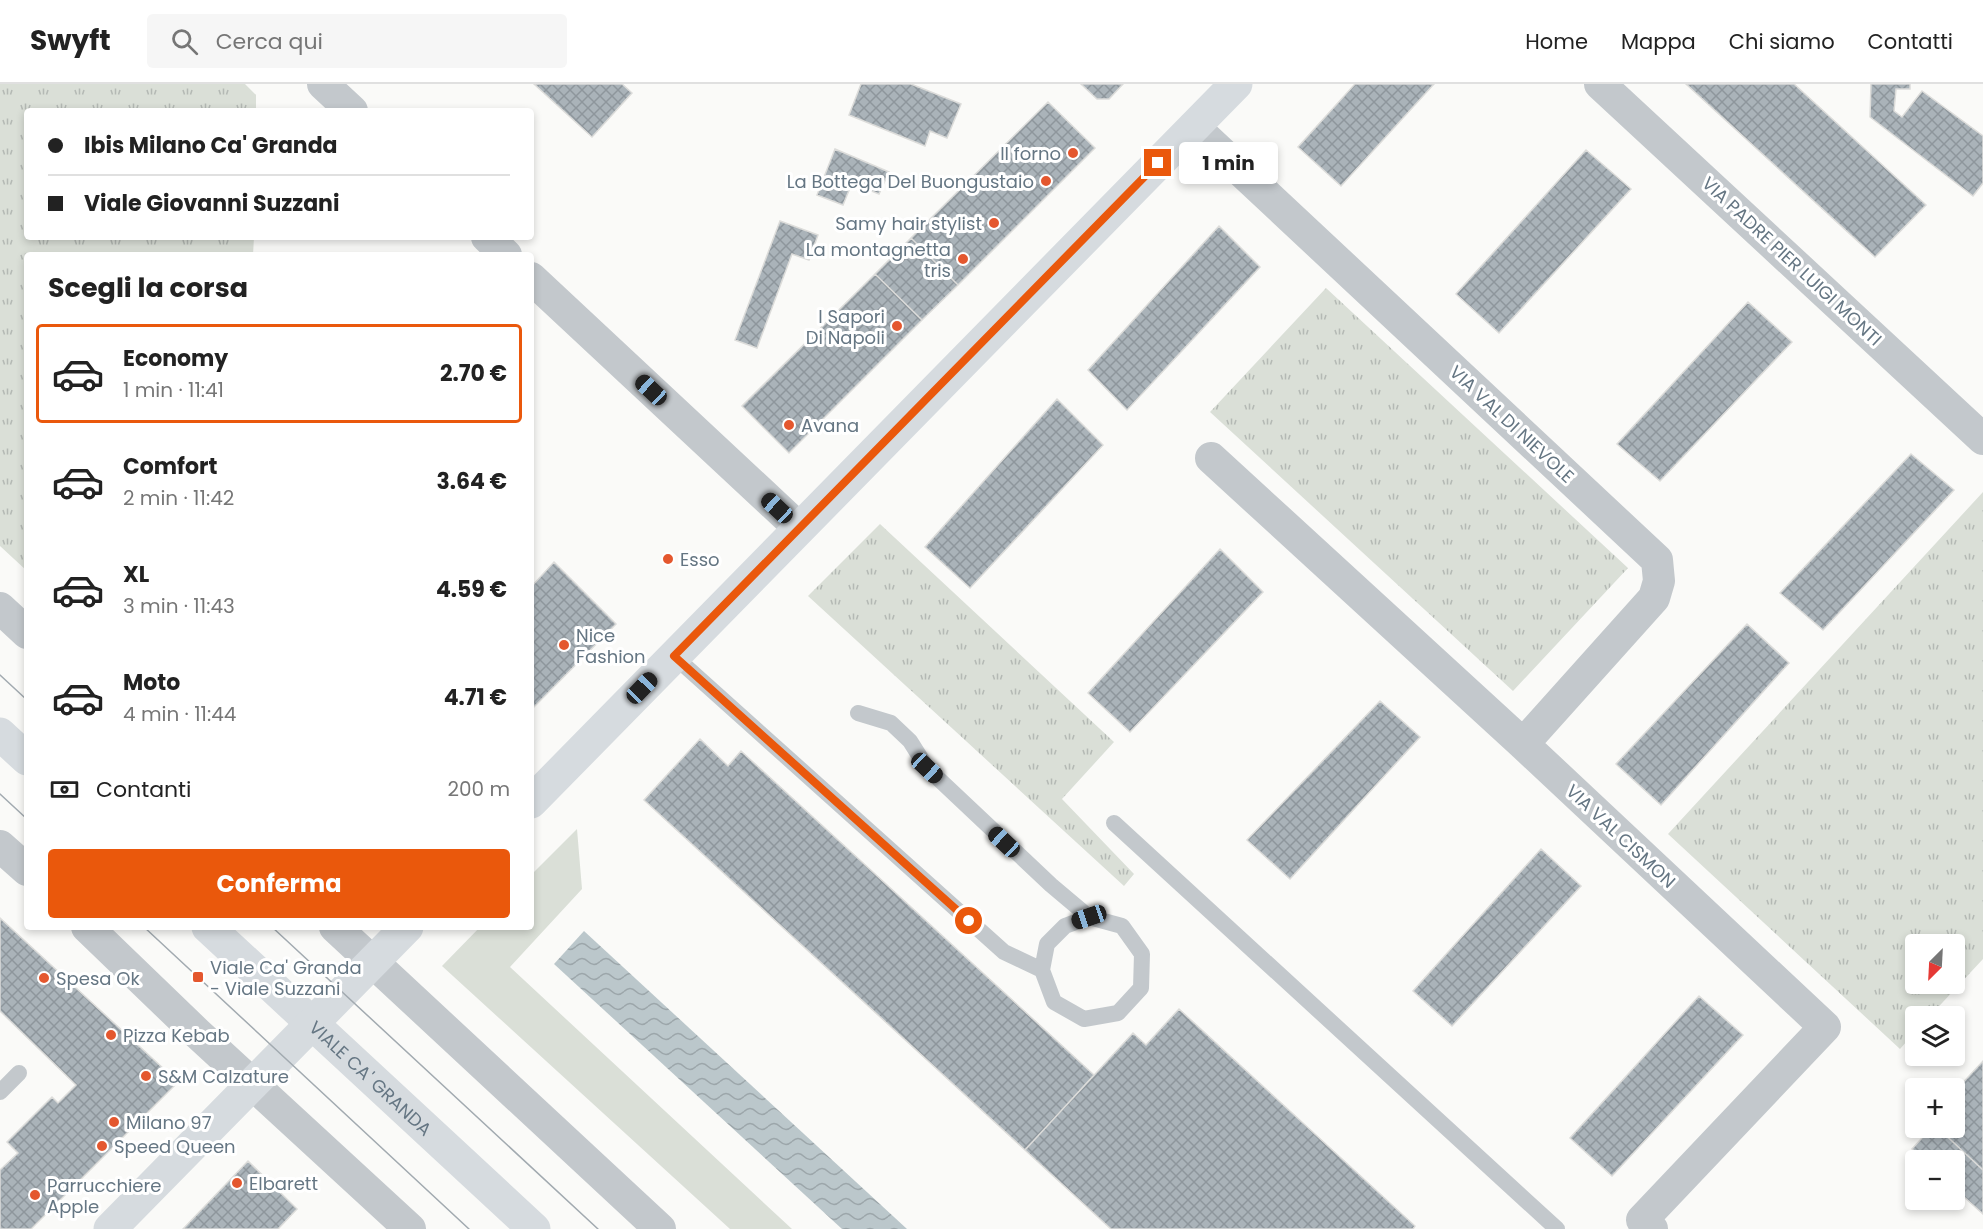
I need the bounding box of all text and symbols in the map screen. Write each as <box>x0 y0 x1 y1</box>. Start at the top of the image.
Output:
search box <box>147 14 567 68</box>
text: Swyft <box>30 21 111 60</box>
icon: search <box>168 25 201 58</box>
text: Cerca qui <box>216 26 323 57</box>
text: Home <box>1525 27 1588 56</box>
text: Mappa <box>1621 27 1696 56</box>
text: Chi siamo <box>1729 27 1835 56</box>
text: Contatti <box>1868 27 1953 56</box>
text: Ibis Milano Ca' Granda <box>84 130 338 161</box>
place label: Il forno <box>1000 141 1061 166</box>
callout: 1 min <box>1179 142 1278 184</box>
marker: Il forno <box>1066 146 1080 160</box>
route end <box>1144 149 1171 176</box>
text: 1 min <box>1202 149 1255 177</box>
place label: La Bottega Del Buongustaio <box>787 169 1034 194</box>
street label: VIA PADRE PIER LUIGI MONTI <box>1697 171 1887 351</box>
marker: La Bottega Del Buongustaio <box>1039 174 1053 188</box>
text: Viale Giovanni Suzzani <box>84 188 339 219</box>
place label: Samy hair stylist <box>835 211 982 236</box>
marker: Samy hair stylist <box>987 216 1001 230</box>
place label: La montagnetta tris <box>806 237 951 283</box>
marker: La montagnetta tris <box>956 252 970 266</box>
text: Scegli la corsa <box>48 269 248 306</box>
place label: I Sapori Di Napoli <box>806 304 885 350</box>
marker: I Sapori Di Napoli <box>890 319 904 333</box>
text: Economy <box>123 343 228 374</box>
icon: car <box>51 347 105 401</box>
text: 2.70 € <box>440 358 507 389</box>
street label: VIA VAL DI NIEVOLE <box>1444 360 1580 488</box>
car <box>632 371 670 409</box>
text: 1 min · 11:41 <box>123 376 224 404</box>
place label: Avana <box>801 413 859 438</box>
marker: Avana <box>782 418 796 432</box>
text: Comfort <box>123 451 217 482</box>
icon: car <box>51 455 105 509</box>
text: 3.64 € <box>436 466 507 497</box>
text: 2 min · 11:42 <box>123 484 234 512</box>
car <box>758 489 796 527</box>
place label: Esso <box>680 547 720 572</box>
marker: Esso <box>661 552 675 566</box>
text: XL <box>123 559 149 590</box>
icon: car <box>51 563 105 617</box>
text: 4.59 € <box>436 574 507 605</box>
text: 3 min · 11:43 <box>123 592 235 620</box>
place label: Nice Fashion <box>576 623 646 669</box>
marker: Nice Fashion <box>557 638 571 652</box>
text: Moto <box>123 667 180 698</box>
car <box>623 669 661 707</box>
icon: car <box>51 671 105 725</box>
text: 4.71 € <box>444 682 507 713</box>
text: 4 min · 11:44 <box>123 700 236 728</box>
car <box>908 749 946 787</box>
icon: cash <box>48 773 81 806</box>
text: Contanti <box>96 774 192 805</box>
text: 200 m <box>447 775 510 803</box>
street label: VIA VAL CISMON <box>1561 779 1681 893</box>
car <box>985 823 1023 861</box>
button: Conferma <box>48 849 510 918</box>
car <box>1069 903 1109 931</box>
route start <box>955 907 982 934</box>
north arrow <box>1905 934 1965 994</box>
map controls <box>1905 934 1965 1210</box>
place label: Viale Ca' Granda - Viale Suzzani <box>210 955 362 1001</box>
place label: Spesa Ok <box>56 966 140 991</box>
marker: Viale Ca' Granda - Viale Suzzani <box>191 970 205 984</box>
marker: Spesa Ok <box>37 971 51 985</box>
button: layers <box>1905 1006 1965 1066</box>
street label: VIALE CA' GRANDA <box>304 1015 438 1141</box>
place label: Pizza Kebab <box>123 1023 230 1048</box>
marker: Pizza Kebab <box>104 1028 118 1042</box>
place label: S&M Calzature <box>158 1064 289 1089</box>
marker: S&M Calzature <box>139 1069 153 1083</box>
button: + <box>1905 1078 1965 1138</box>
place label: Milano 97 <box>126 1110 212 1135</box>
marker: Milano 97 <box>107 1115 121 1129</box>
place label: Speed Queen <box>114 1134 236 1159</box>
marker: Speed Queen <box>95 1139 109 1153</box>
button: − <box>1905 1150 1965 1210</box>
place label: Elbarett <box>249 1171 318 1196</box>
place label: Parrucchiere Apple <box>47 1173 161 1219</box>
marker: Elbarett <box>230 1176 244 1190</box>
marker: Parrucchiere Apple <box>28 1188 42 1202</box>

